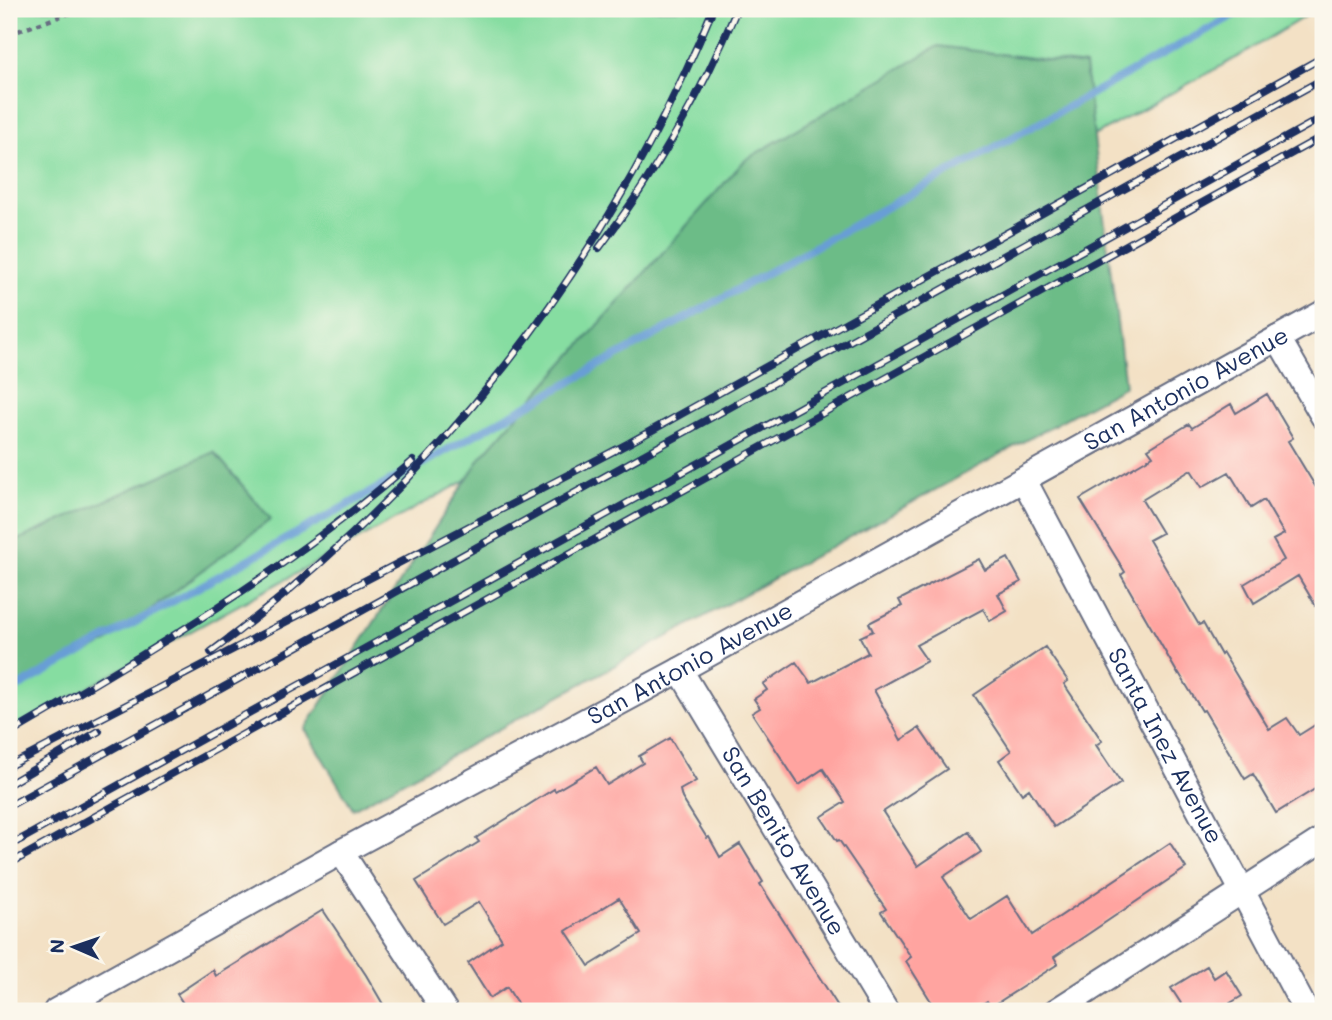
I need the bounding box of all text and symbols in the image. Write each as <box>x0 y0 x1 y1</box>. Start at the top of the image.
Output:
street label: San Antonio Avenue <box>1077 318 1293 457</box>
street label: San Antonio Avenue <box>581 594 798 731</box>
street label: Santa Inez Avenue <box>1102 642 1231 849</box>
street label: San Benito Avenue <box>716 740 854 941</box>
north arrow <box>38 912 108 982</box>
text: N <box>44 939 69 954</box>

